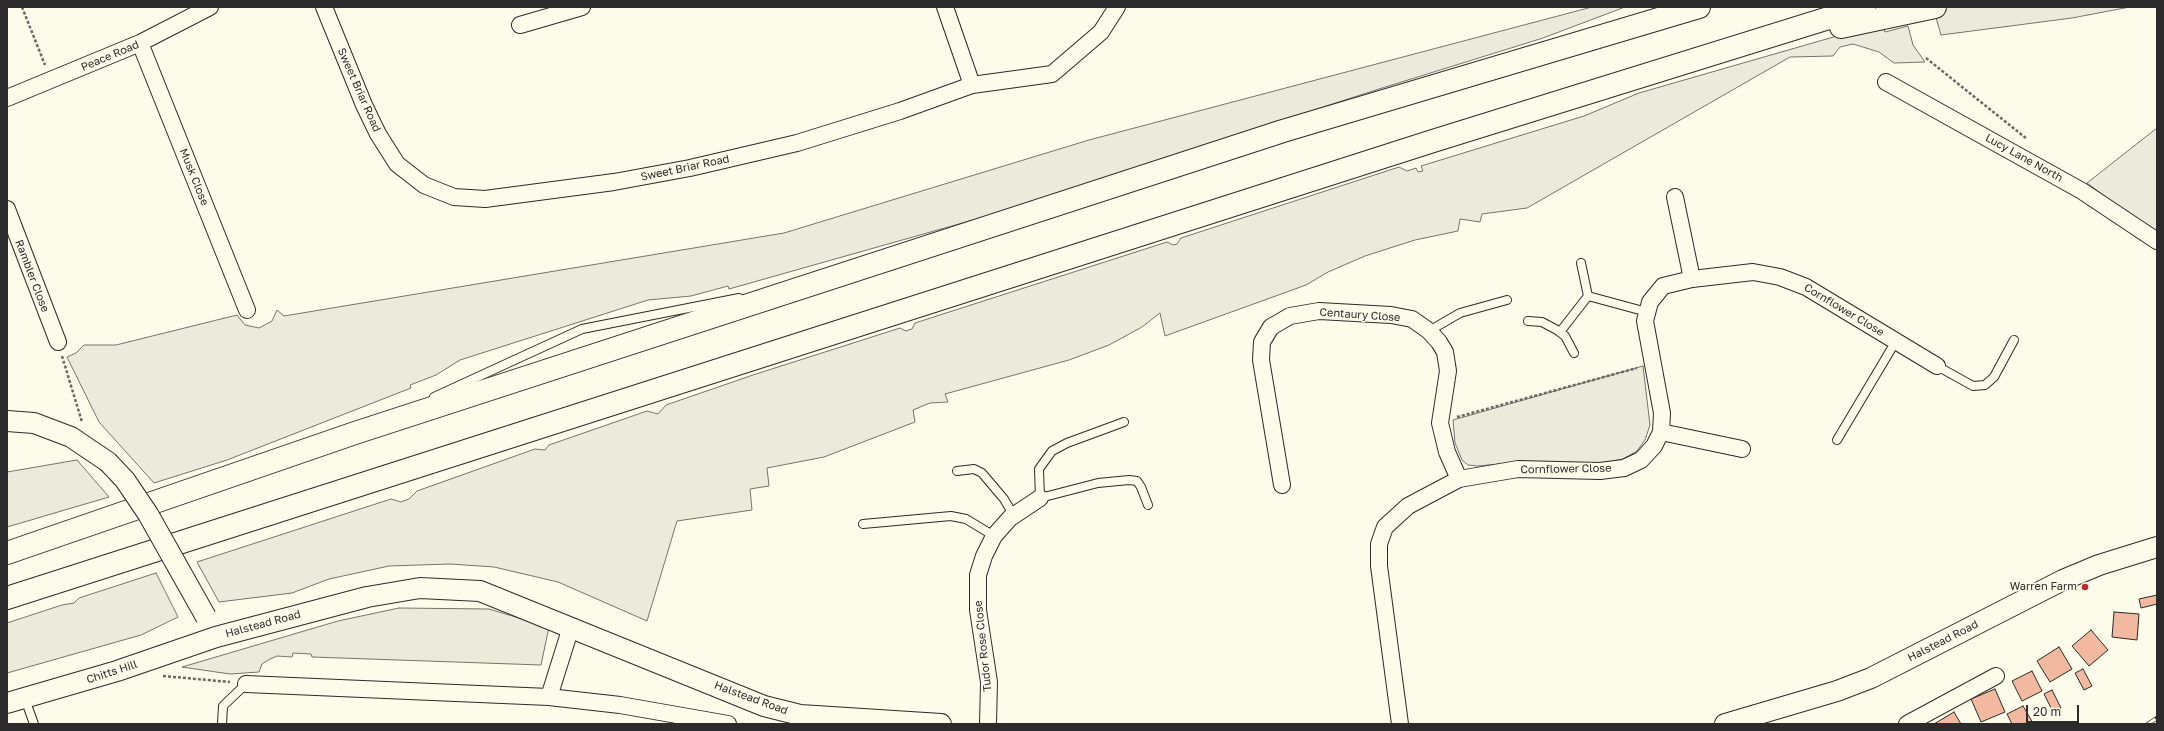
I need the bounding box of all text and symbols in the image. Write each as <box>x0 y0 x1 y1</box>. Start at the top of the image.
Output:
street label: Peace Road <box>79 38 141 74</box>
street label: Sweet Briar Road <box>335 46 383 134</box>
street label: Lucy Lane North <box>1983 131 2065 185</box>
street label: Musk Close <box>177 146 211 208</box>
street label: Sweet Briar Road <box>639 152 731 184</box>
street label: Rambler Close <box>12 238 52 314</box>
street label: Cornflower Close <box>1802 281 1886 339</box>
street label: Centaury Close <box>1319 306 1401 324</box>
street label: Cornflower Close <box>1520 462 1612 476</box>
place label: Warren Farm <box>2010 580 2077 594</box>
marker: Warren Farm <box>2080 582 2090 592</box>
street label: Tudor Rose Close <box>972 600 994 692</box>
street label: Halstead Road <box>224 608 302 640</box>
street label: Halstead Road <box>1906 618 1980 664</box>
street label: Chitts Hill <box>85 658 139 686</box>
street label: Halstead Road <box>712 679 790 717</box>
scale bar <box>2028 697 2081 723</box>
text: 20 m <box>2033 704 2061 719</box>

